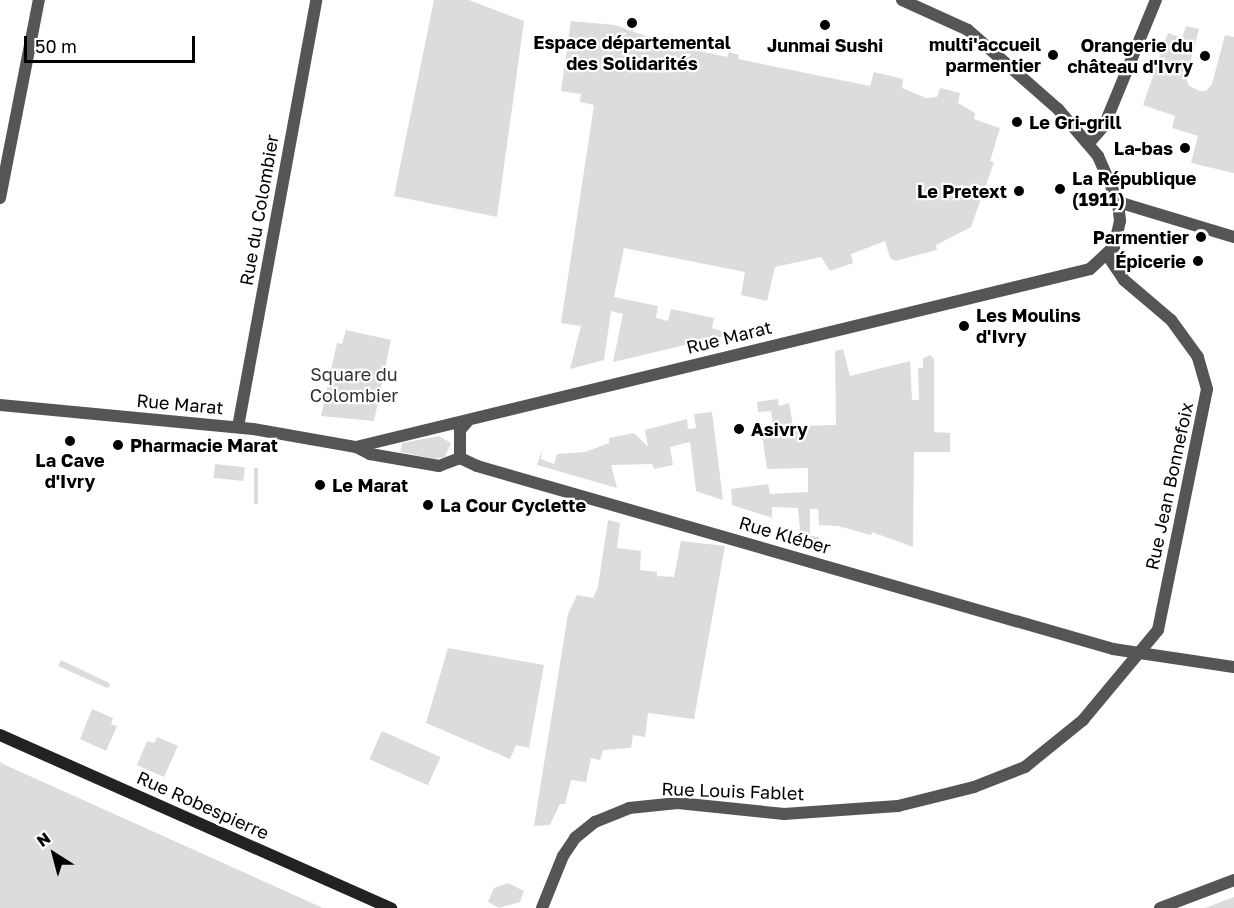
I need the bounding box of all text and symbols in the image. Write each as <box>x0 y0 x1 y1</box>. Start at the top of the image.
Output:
marker: Espace départemental des Solidarités <box>625 16 639 30</box>
marker: Junmai Sushi <box>818 18 832 32</box>
scale bar <box>27 24 198 62</box>
place label: Espace départemental des Solidarités <box>533 32 731 74</box>
place label: Junmai Sushi <box>767 34 883 56</box>
place label: multi'accueil parmentier <box>929 34 1041 76</box>
text: 50 m <box>35 35 77 57</box>
place label: Orangerie du château d'Ivry <box>1067 35 1193 78</box>
marker: multi'accueil parmentier <box>1046 48 1060 62</box>
marker: Orangerie du château d'Ivry <box>1198 49 1212 63</box>
place label: Le Gri-grill <box>1029 111 1121 133</box>
marker: Le Gri-grill <box>1010 115 1024 129</box>
street label: Rue du Colombier <box>235 133 283 287</box>
place label: La-bas <box>1114 137 1173 159</box>
marker: La-bas <box>1178 141 1192 155</box>
place label: La République (1911) <box>1072 168 1196 210</box>
place label: Le Pretext <box>917 180 1007 202</box>
marker: La République (1911) <box>1053 182 1067 196</box>
marker: Le Pretext <box>1012 184 1026 198</box>
place label: Parmentier <box>1093 226 1189 248</box>
marker: Parmentier <box>1194 230 1208 244</box>
place label: Épicerie <box>1115 250 1186 272</box>
marker: Épicerie <box>1191 254 1205 268</box>
place label: Les Moulins d'Ivry <box>976 305 1081 348</box>
street label: Rue Marat <box>684 316 774 358</box>
marker: Les Moulins d'Ivry <box>957 319 971 333</box>
park label: Square du Colombier <box>310 364 398 406</box>
street label: Rue Marat <box>136 389 224 419</box>
street label: Rue Jean Bonnefoix <box>1141 400 1197 572</box>
place label: Asivry <box>751 418 808 440</box>
marker: Asivry <box>732 422 746 436</box>
marker: La Cave d'Ivry <box>63 434 77 448</box>
place label: Pharmacie Marat <box>130 434 278 456</box>
marker: Pharmacie Marat <box>111 438 125 452</box>
place label: La Cave d'Ivry <box>35 450 105 492</box>
place label: Le Marat <box>332 474 408 496</box>
marker: Le Marat <box>313 478 327 492</box>
place label: La Cour Cyclette <box>440 494 586 516</box>
marker: La Cour Cyclette <box>421 498 435 512</box>
street label: Rue Kléber <box>737 512 833 558</box>
street label: Rue Robespierre <box>134 766 272 844</box>
street label: Rue Louis Fablet <box>661 778 805 804</box>
north arrow <box>24 824 84 884</box>
text: N <box>33 828 54 851</box>

